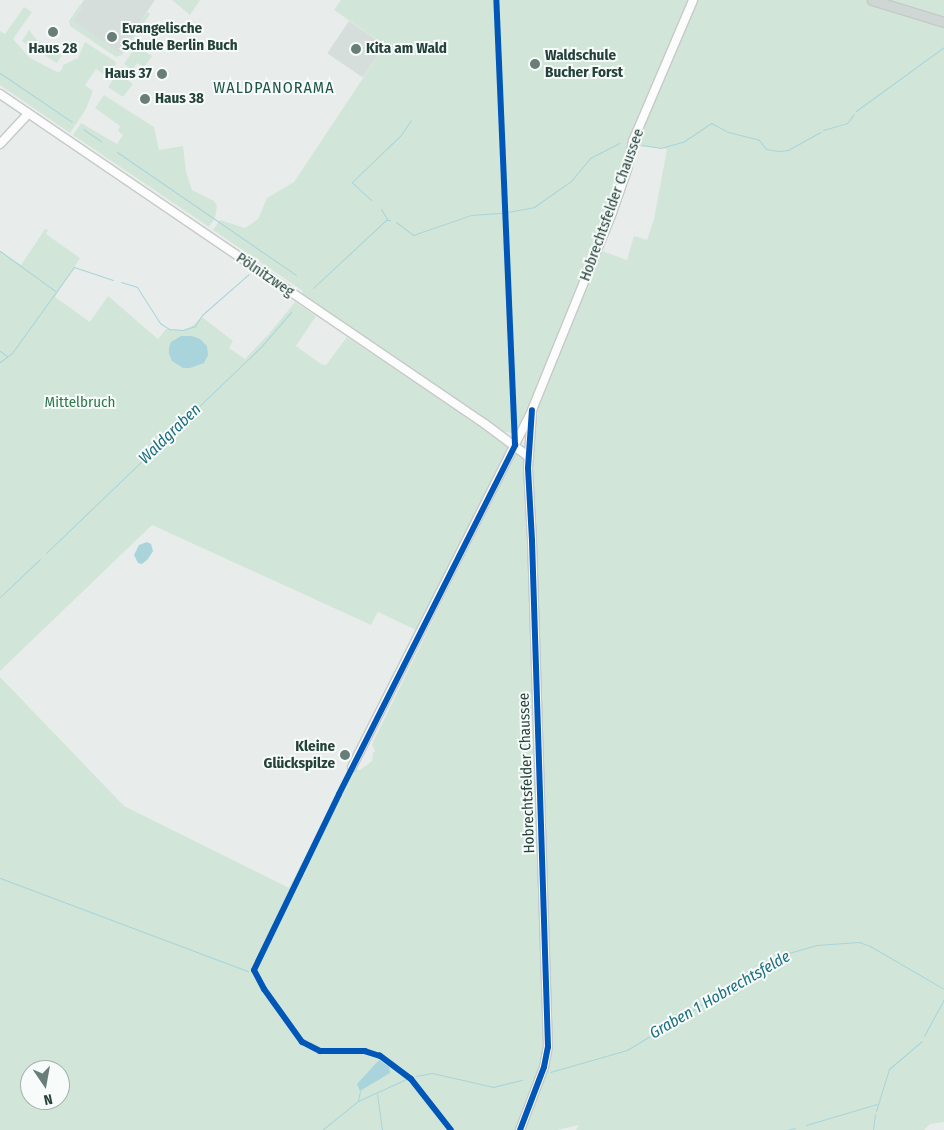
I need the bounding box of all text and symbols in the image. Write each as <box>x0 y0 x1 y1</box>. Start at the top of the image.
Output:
place label: Evangelische Schule Berlin Buch <box>122 19 238 54</box>
marker: Haus 28 <box>47 26 59 38</box>
marker: Evangelische Schule Berlin Buch <box>106 31 118 43</box>
place label: Haus 28 <box>29 40 77 58</box>
place label: Kita am Wald <box>366 40 447 58</box>
marker: Kita am Wald <box>350 43 362 55</box>
place label: Waldschule Bucher Forst <box>545 46 623 81</box>
marker: Waldschule Bucher Forst <box>529 58 541 70</box>
place label: Haus 37 <box>105 65 152 83</box>
marker: Haus 37 <box>156 68 168 80</box>
district label: WALDPANORAMA <box>212 78 336 98</box>
place label: Haus 38 <box>155 90 204 108</box>
marker: Haus 38 <box>139 93 151 105</box>
street label: Hobrechtsfelder Chaussee <box>576 126 648 284</box>
street label: Pölnitzweg <box>233 249 297 301</box>
park label: Mittelbruch <box>45 394 115 412</box>
water label: Waldgraben <box>135 400 205 468</box>
street label: Hobrechtsfelder Chaussee <box>515 692 539 854</box>
place label: Kleine Glückspilze <box>264 737 335 772</box>
marker: Kleine Glückspilze <box>339 749 351 761</box>
water label: Graben 1 Hobrechtsfelde <box>646 947 794 1043</box>
north arrow <box>20 1060 70 1110</box>
text: N <box>42 1090 54 1108</box>

